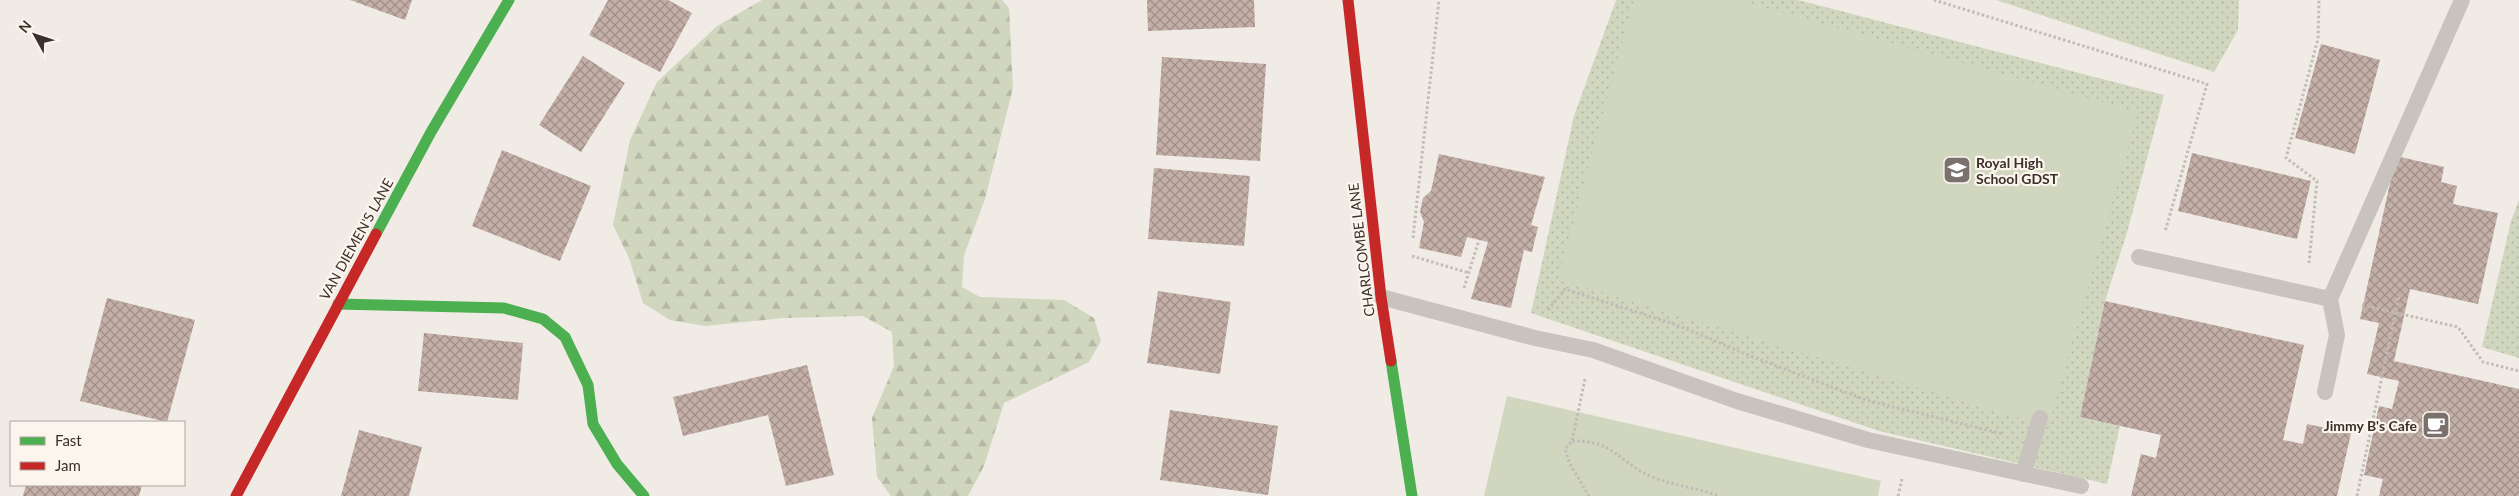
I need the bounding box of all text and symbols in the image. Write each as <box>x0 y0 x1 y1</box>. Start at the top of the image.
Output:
north arrow <box>10 10 60 60</box>
text: N <box>15 17 35 36</box>
place label: Royal High School GDST <box>1976 154 2059 187</box>
school or university icon: Royal High School GDST <box>1942 155 1972 185</box>
street label: VAN DIEMEN'S LANE <box>316 175 396 303</box>
street label: CHARLCOMBE LANE <box>1344 182 1378 318</box>
cafe icon: Jimmy B's Cafe <box>2421 410 2451 440</box>
place label: Jimmy B's Cafe <box>2324 417 2418 434</box>
legend <box>10 421 185 486</box>
text: Fast <box>55 431 82 449</box>
text: Jam <box>55 456 81 474</box>

